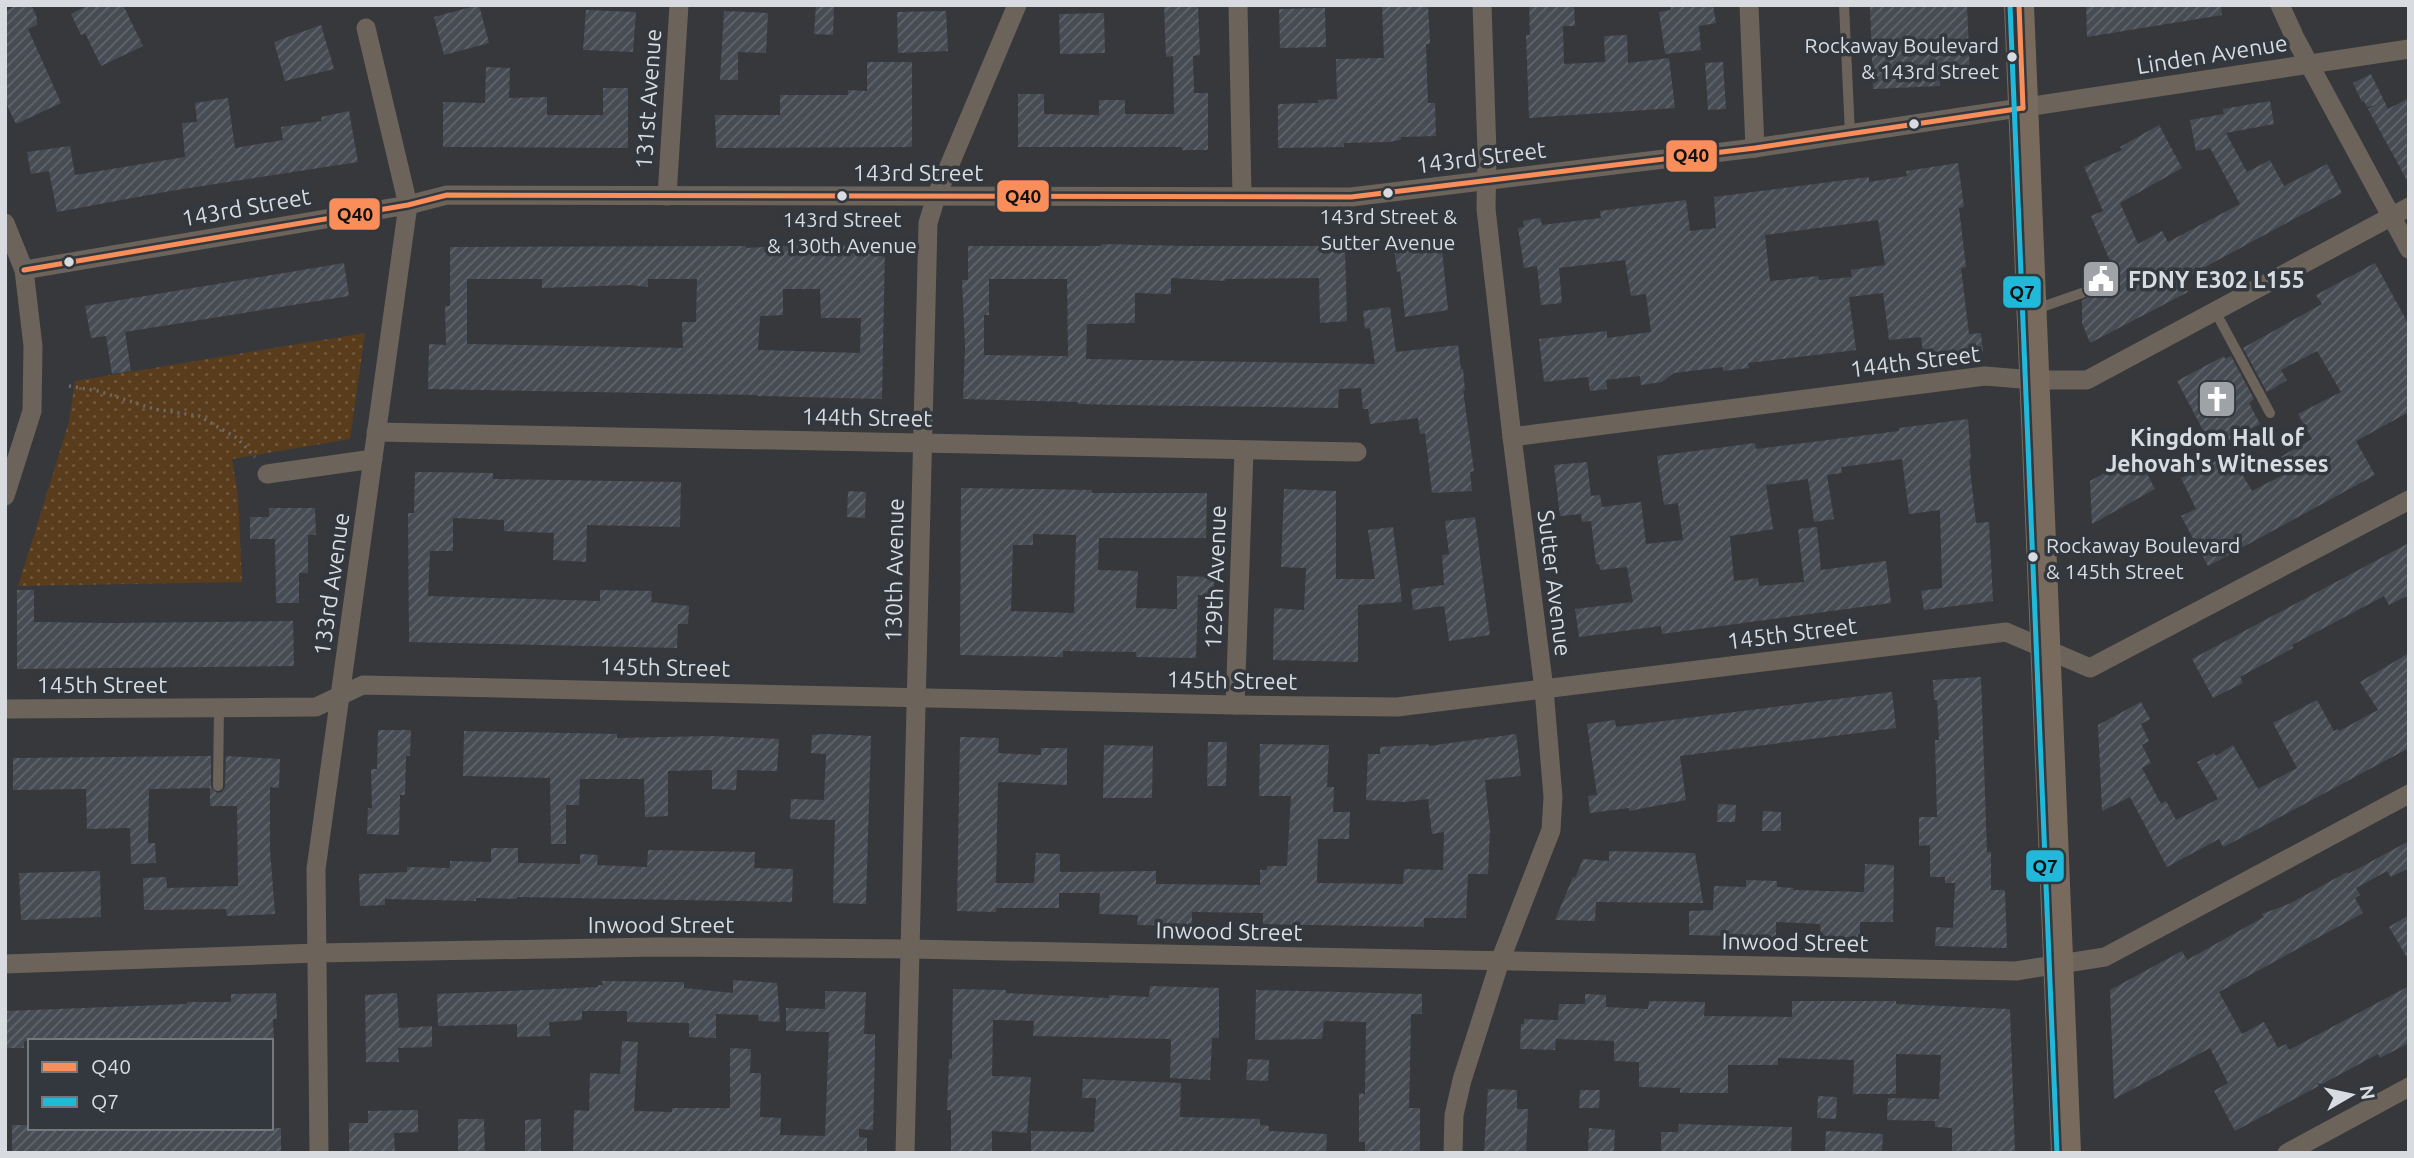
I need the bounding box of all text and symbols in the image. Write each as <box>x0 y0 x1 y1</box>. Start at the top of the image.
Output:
street label: 131st Avenue <box>631 28 665 170</box>
street label: Linden Avenue <box>2135 30 2289 78</box>
place label: Rockaway Boulevard & 143rd Street <box>1805 33 1999 83</box>
marker: Rockaway Boulevard & 143rd Street <box>2005 50 2019 64</box>
unlabelled marker <box>1907 117 1921 131</box>
street label: 143rd Street <box>1415 137 1547 177</box>
line badge: Q40 <box>1665 139 1718 173</box>
text: Q40 <box>1673 144 1709 166</box>
street label: 143rd Street <box>853 160 983 185</box>
line badge: Q40 <box>996 179 1050 213</box>
street label: 143rd Street <box>180 183 312 231</box>
text: Q40 <box>1005 185 1041 207</box>
marker: 143rd Street & Sutter Avenue <box>1381 186 1395 200</box>
marker: 143rd Street & 130th Avenue <box>835 189 849 203</box>
line badge: Q40 <box>328 197 381 231</box>
text: Q40 <box>337 203 373 225</box>
place label: 143rd Street & Sutter Avenue <box>1319 204 1457 254</box>
place label: 143rd Street & 130th Avenue <box>767 207 917 257</box>
unlabelled marker <box>62 255 76 269</box>
public building icon: FDNY E302 L155 <box>2080 258 2122 300</box>
place label: FDNY E302 L155 <box>2128 267 2305 292</box>
line badge: Q7 <box>2002 275 2042 309</box>
text: Q7 <box>2009 281 2035 303</box>
street label: 144th Street <box>1849 341 1981 381</box>
church icon: Kingdom Hall of Jehovah's Witnesses <box>2196 378 2238 420</box>
street label: 144th Street <box>802 403 932 431</box>
place label: Kingdom Hall of Jehovah's Witnesses <box>2105 425 2329 476</box>
street label: 130th Avenue <box>880 498 908 642</box>
street label: 129th Avenue <box>1200 505 1230 649</box>
street label: Sutter Avenue <box>1534 508 1576 658</box>
street label: 133rd Avenue <box>309 511 353 657</box>
place label: Rockaway Boulevard & 145th Street <box>2046 533 2240 583</box>
marker: Rockaway Boulevard & 145th Street <box>2026 550 2040 564</box>
street label: 145th Street <box>1726 613 1858 653</box>
street label: 145th Street <box>600 653 730 681</box>
street label: 145th Street <box>1167 666 1297 694</box>
street label: 145th Street <box>37 672 167 697</box>
line badge: Q7 <box>2025 849 2065 883</box>
text: Q7 <box>2032 855 2058 877</box>
street label: Inwood Street <box>588 912 734 937</box>
street label: Inwood Street <box>1155 917 1303 945</box>
street label: Inwood Street <box>1721 928 1869 956</box>
legend <box>28 1039 273 1130</box>
text: Q40 <box>91 1054 131 1078</box>
north arrow <box>2316 1060 2386 1130</box>
text: N <box>2356 1084 2380 1101</box>
text: Q7 <box>91 1089 119 1113</box>

